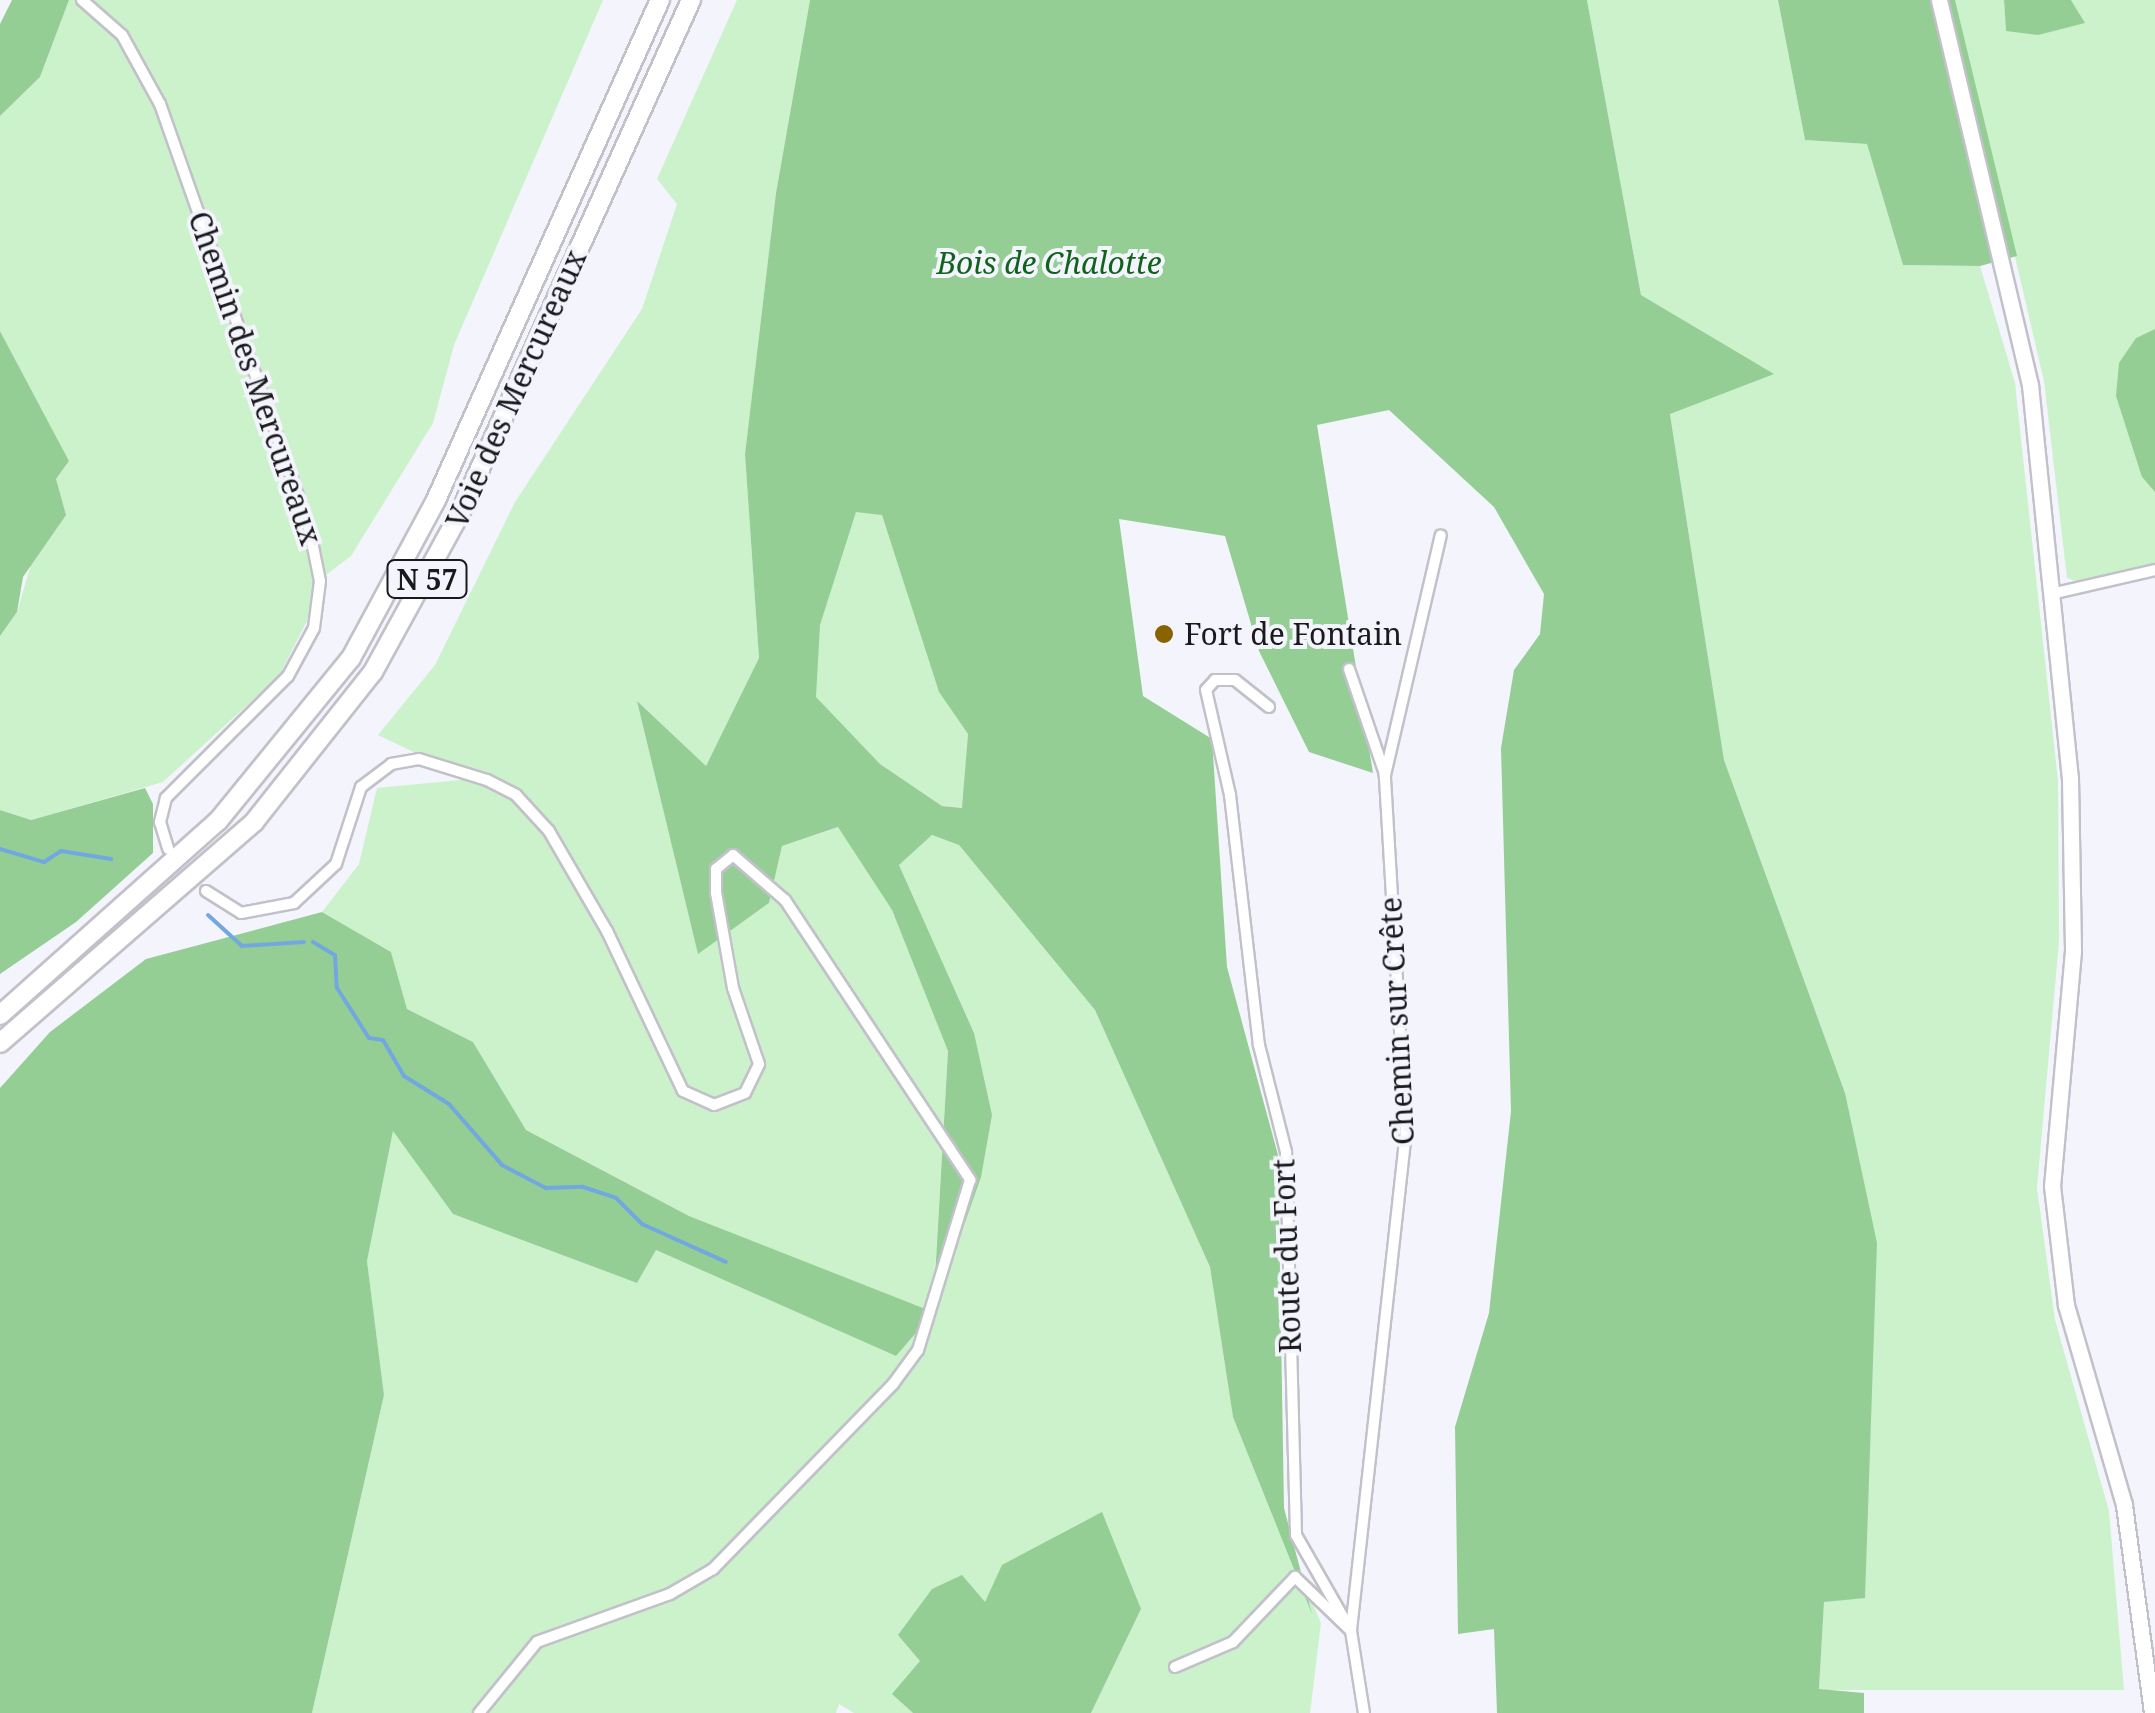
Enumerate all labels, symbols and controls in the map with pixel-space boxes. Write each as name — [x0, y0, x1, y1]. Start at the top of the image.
street label: Chemin des Mercureaux — [181, 207, 329, 549]
street label: Voie des Mercureaux — [438, 244, 594, 534]
park label: Bois de Chalotte — [937, 245, 1161, 281]
road number: N 57 — [384, 556, 470, 602]
place label: Fort de Fontain — [1184, 616, 1402, 652]
marker: Fort de Fontain — [1153, 623, 1175, 645]
street label: Chemin sur Crête — [1373, 896, 1421, 1146]
street label: Route du Fort — [1266, 1158, 1308, 1354]

